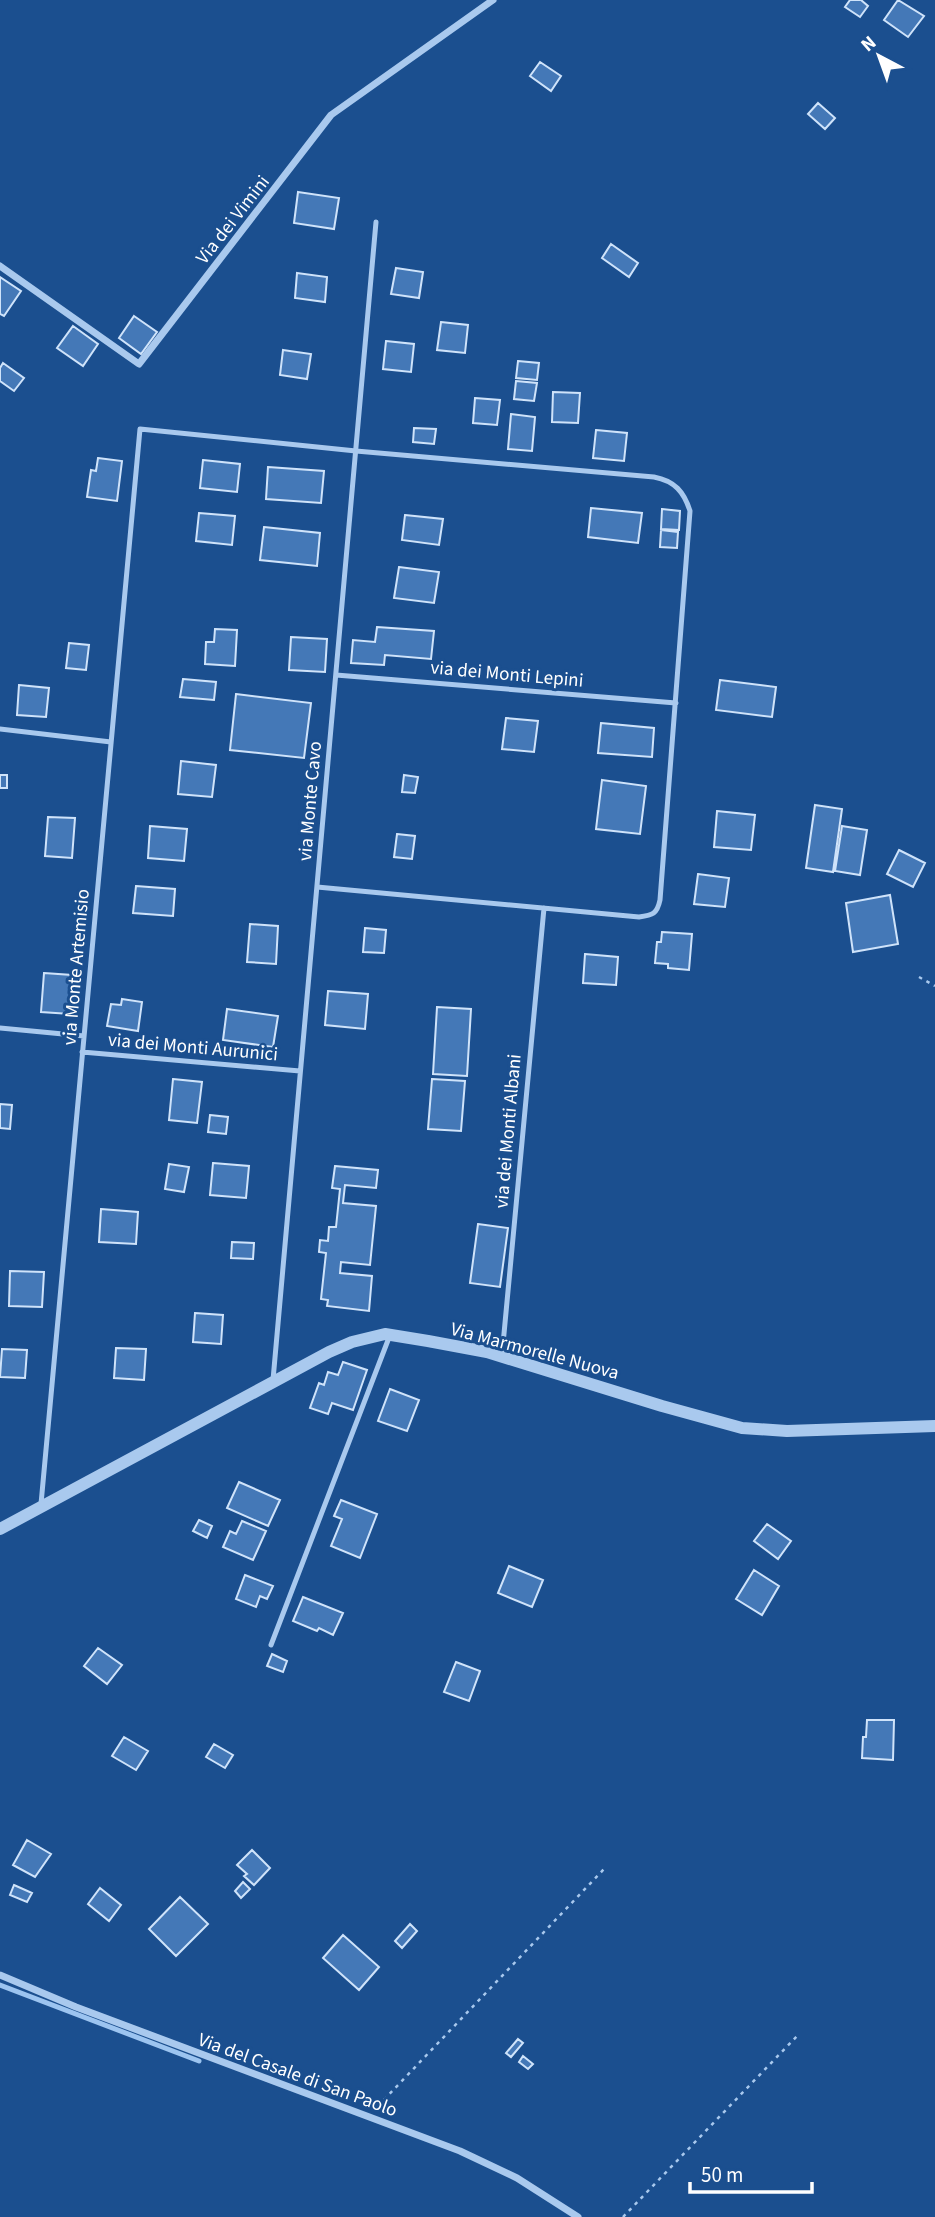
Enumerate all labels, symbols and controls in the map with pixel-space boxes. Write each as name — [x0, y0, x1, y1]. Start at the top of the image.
north arrow — [844, 21, 914, 91]
text: N — [855, 30, 882, 59]
street label: Via dei Vimini — [190, 170, 277, 270]
street label: via dei Monti Lepini — [429, 654, 585, 695]
street label: via Monte Cavo — [292, 740, 329, 862]
street label: via Monte Artemisio — [56, 888, 97, 1046]
street label: via dei Monti Aurunici — [107, 1027, 279, 1068]
street label: via dei Monti Albani — [488, 1053, 529, 1209]
street label: Via Marmorelle Nuova — [447, 1316, 622, 1387]
street label: Via del Casale di San Paolo — [194, 2027, 401, 2124]
scale bar — [690, 2150, 813, 2194]
text: 50 m — [701, 2160, 743, 2190]

